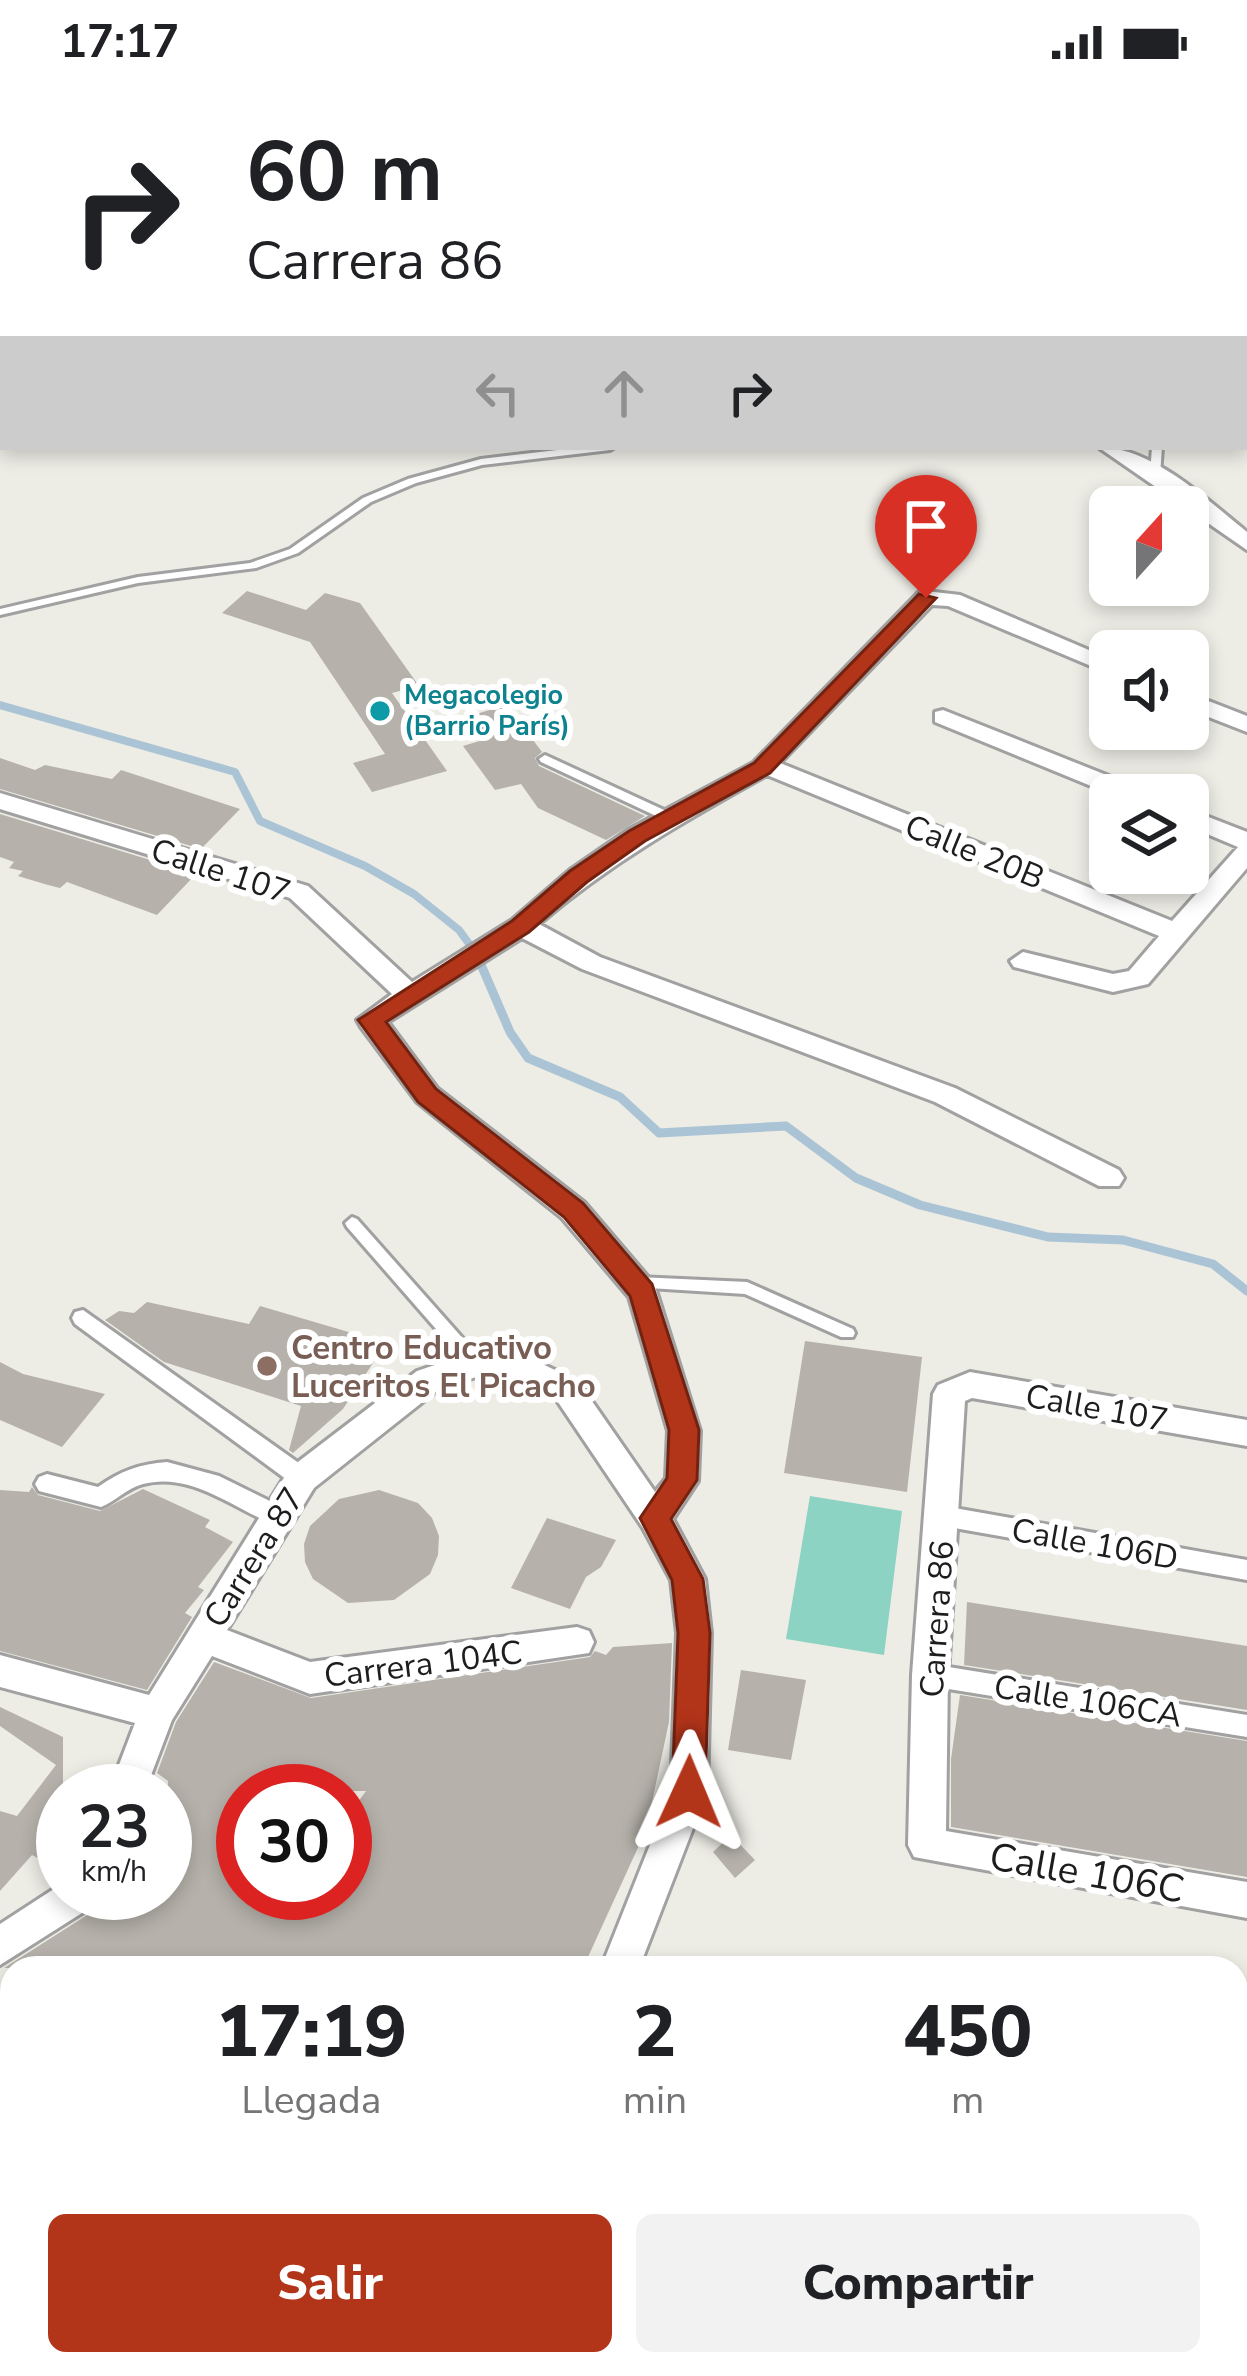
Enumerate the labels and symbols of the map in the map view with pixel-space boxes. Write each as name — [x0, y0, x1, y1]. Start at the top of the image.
pin — [875, 475, 977, 598]
north arrow — [1089, 486, 1209, 606]
place label: Megacolegio (Barrio París) — [404, 677, 570, 745]
marker: Megacolegio (Barrio París) — [367, 698, 393, 724]
street label: Calle 20B — [898, 804, 1051, 901]
street label: Calle 107 — [145, 828, 296, 915]
place label: Centro Educativo Luceritos El Picacho — [291, 1326, 596, 1409]
marker: Centro Educativo Luceritos El Picacho — [254, 1353, 280, 1379]
street label: Calle 107 — [1022, 1374, 1172, 1443]
street label: Carrera 87 — [193, 1479, 315, 1636]
street label: Calle 106D — [1008, 1508, 1182, 1581]
street label: Carrera 86 — [910, 1539, 965, 1699]
street label: Carrera 104C — [322, 1630, 525, 1699]
street label: Calle 106CA — [991, 1664, 1185, 1739]
position arrow — [626, 1729, 752, 1855]
speed limit sign: 30 — [216, 1764, 372, 1920]
street label: Calle 106C — [985, 1830, 1188, 1917]

